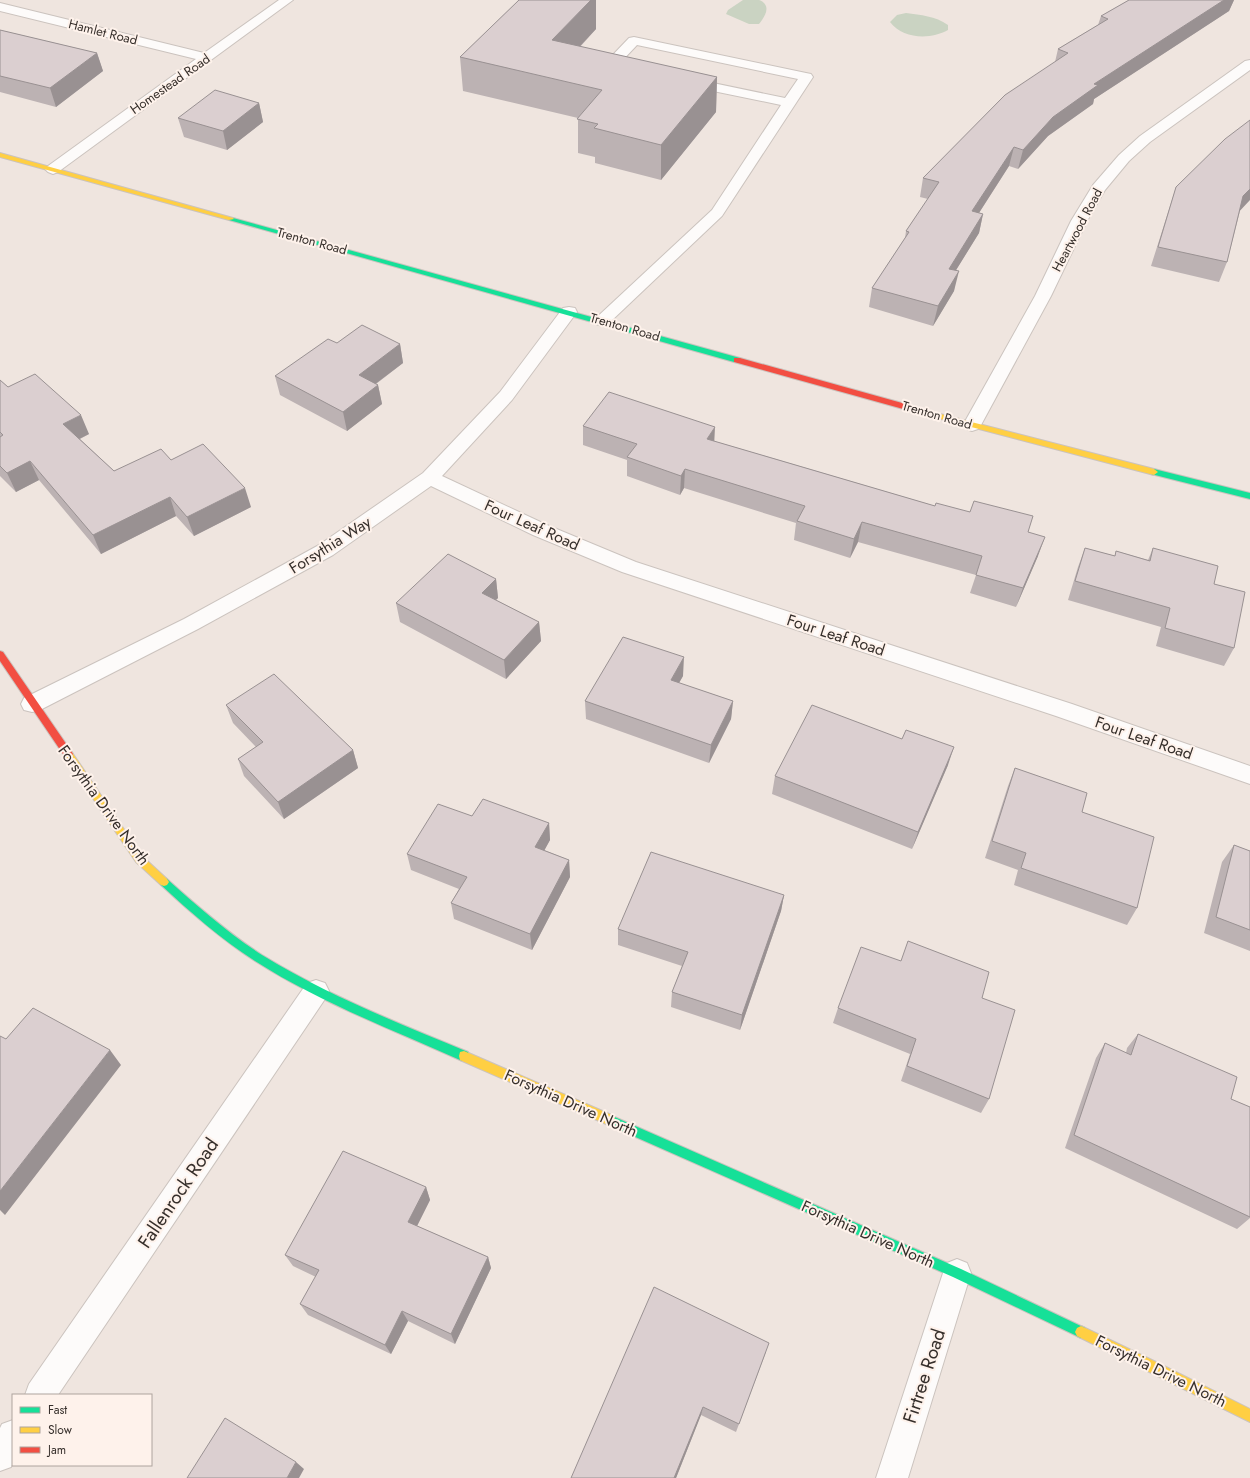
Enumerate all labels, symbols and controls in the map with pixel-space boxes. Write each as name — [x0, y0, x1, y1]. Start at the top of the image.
street label: Hamlet Road — [67, 14, 139, 50]
street label: Homestead Road — [126, 49, 214, 119]
street label: Heartwood Road — [1047, 185, 1107, 275]
street label: Trenton Road — [275, 223, 349, 259]
street label: Trenton Road — [588, 308, 662, 346]
street label: Trenton Road — [900, 396, 974, 434]
street label: Four Leaf Road — [481, 494, 583, 556]
street label: Forsythia Way — [284, 510, 376, 579]
street label: Four Leaf Road — [784, 608, 888, 662]
street label: Four Leaf Road — [1092, 711, 1196, 765]
street label: Forsythia Drive North — [53, 740, 155, 870]
street label: Forsythia Drive North — [501, 1063, 641, 1143]
street label: Fallenrock Road — [131, 1133, 225, 1253]
street label: Forsythia Drive North — [798, 1194, 938, 1274]
street label: Firtree Road — [896, 1325, 952, 1427]
street label: Forsythia Drive North — [1092, 1329, 1230, 1413]
legend — [12, 1394, 152, 1466]
text: Fast — [48, 1401, 67, 1419]
text: Slow — [48, 1421, 73, 1439]
text: Jam — [46, 1441, 66, 1459]

